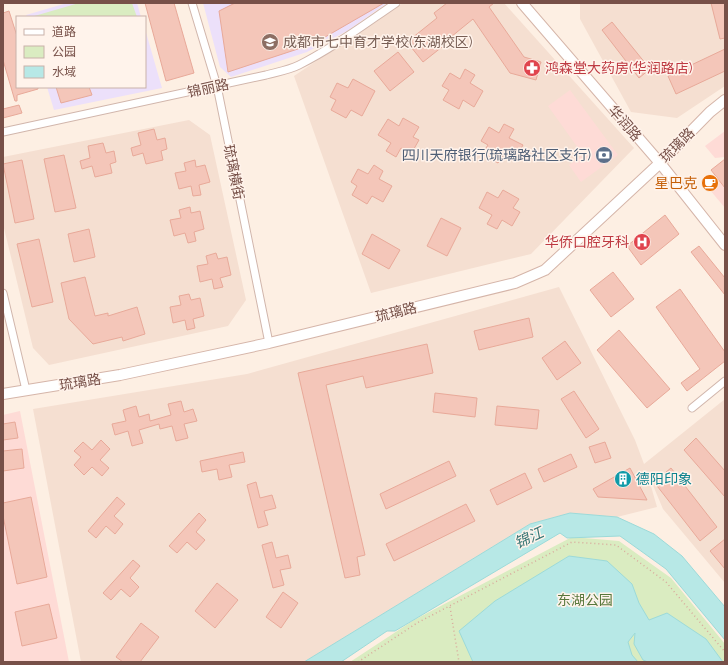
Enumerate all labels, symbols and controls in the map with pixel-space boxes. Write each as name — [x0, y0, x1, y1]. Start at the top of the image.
legend — [16, 16, 146, 88]
text: 道路 — [52, 25, 76, 39]
school or university icon: 成都市七中育才学校(东湖校区) — [260, 32, 280, 52]
place label: 成都市七中育才学校(东湖校区) — [283, 34, 473, 50]
text: 公园 — [52, 45, 76, 59]
pharmacy icon: 鸿森堂大药房(华润路店) — [522, 58, 542, 78]
place label: 鸿森堂大药房(华润路店) — [545, 60, 693, 76]
text: 水域 — [52, 65, 76, 79]
street label: 锦丽路 — [186, 76, 230, 100]
street label: 华润路 — [605, 102, 645, 144]
street label: 琉璃路 — [656, 124, 698, 166]
street label: 琉璃横街 — [221, 143, 247, 201]
bank icon: 四川天府银行(琉璃路社区支行) — [594, 145, 614, 165]
place label: 四川天府银行(琉璃路社区支行) — [401, 147, 591, 163]
cafe icon: 星巴克 — [700, 173, 720, 193]
place label: 星巴克 — [655, 175, 697, 191]
hospital icon: 华侨口腔牙科 — [632, 232, 652, 252]
place label: 华侨口腔牙科 — [545, 234, 629, 250]
street label: 琉璃路 — [374, 299, 418, 325]
street label: 琉璃路 — [58, 371, 102, 393]
building icon: 德阳印象 — [613, 469, 633, 489]
place label: 德阳印象 — [636, 471, 692, 487]
water label: 锦江 — [512, 523, 548, 552]
park label: 东湖公园 — [557, 592, 613, 608]

